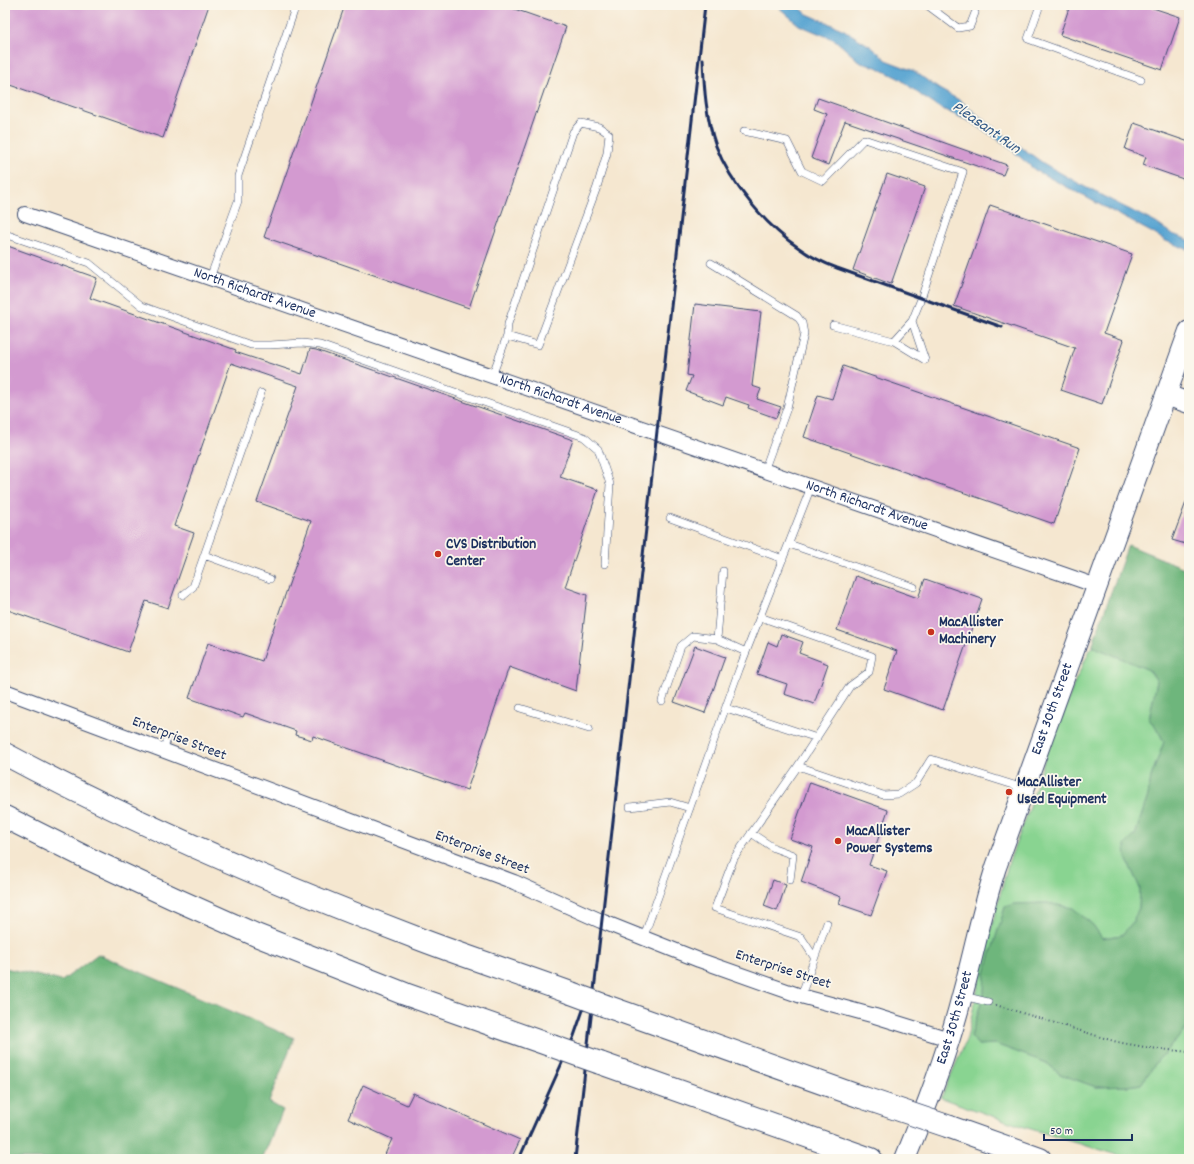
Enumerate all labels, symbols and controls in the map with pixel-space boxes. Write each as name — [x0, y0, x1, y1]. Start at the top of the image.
water label: Pleasant Run — [947, 96, 1025, 160]
street label: North Richardt Avenue — [190, 262, 319, 325]
street label: North Richardt Avenue — [496, 368, 625, 431]
street label: North Richardt Avenue — [803, 475, 931, 538]
place label: CVS Distribution Center — [446, 534, 536, 573]
marker: CVS Distribution Center — [433, 549, 443, 559]
place label: MacAllister Machinery — [939, 612, 1003, 651]
marker: MacAllister Machinery — [926, 627, 936, 637]
street label: East 30th Street — [1026, 660, 1080, 758]
street label: Enterprise Street — [129, 711, 230, 767]
place label: MacAllister Used Equipment — [1017, 772, 1107, 811]
marker: MacAllister Used Equipment — [1004, 787, 1014, 797]
place label: MacAllister Power Systems — [846, 821, 933, 860]
street label: Enterprise Street — [432, 825, 533, 881]
marker: MacAllister Power Systems — [833, 836, 843, 846]
street label: Enterprise Street — [732, 944, 834, 996]
street label: East 30th Street — [931, 968, 979, 1067]
scale bar — [1044, 1116, 1132, 1142]
text: 50 m — [1050, 1123, 1073, 1140]

